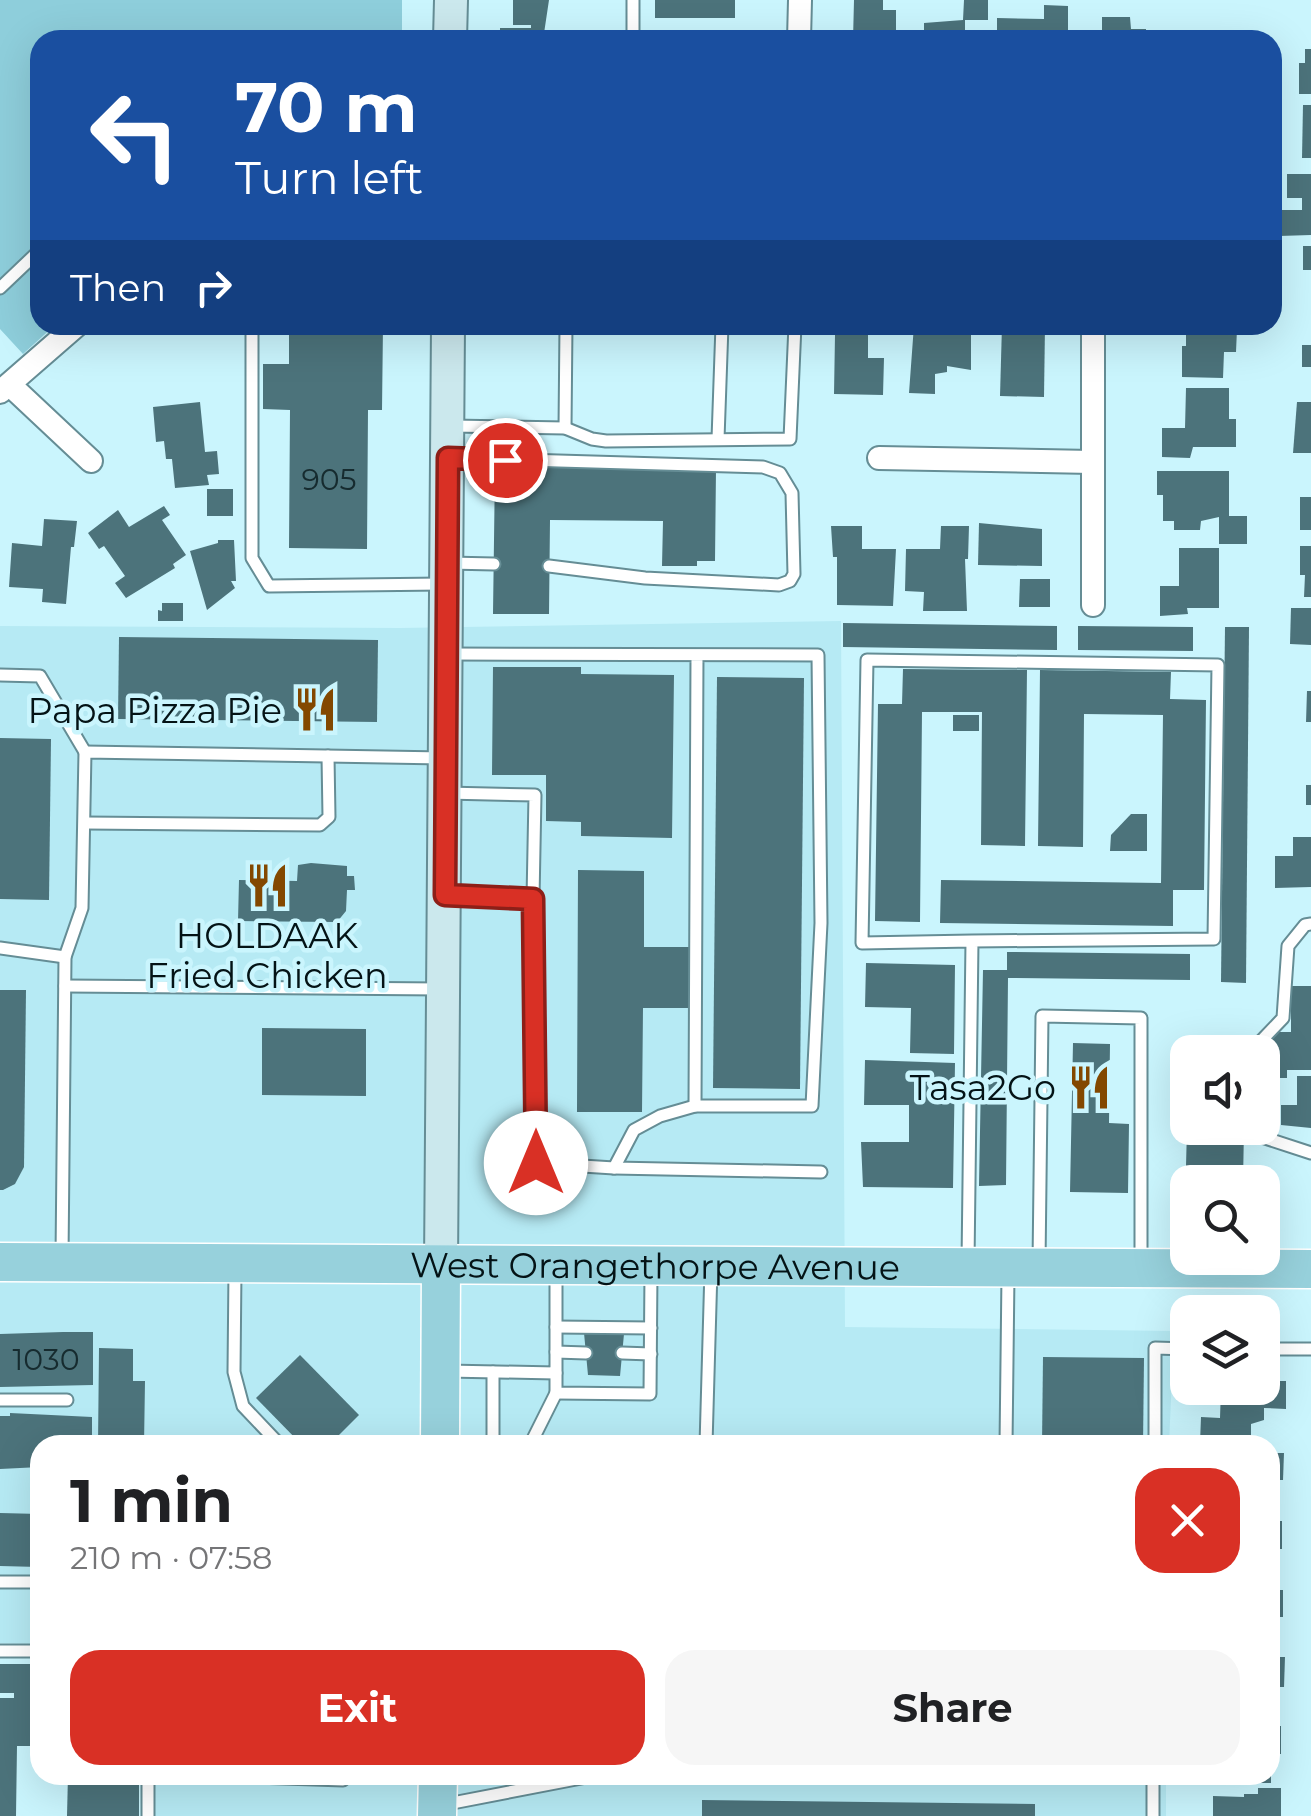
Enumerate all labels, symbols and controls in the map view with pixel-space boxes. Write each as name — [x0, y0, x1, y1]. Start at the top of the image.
text: 70 m — [235, 64, 418, 150]
icon: left — [70, 70, 200, 200]
text: Turn left — [235, 150, 423, 205]
icon: right — [186, 260, 241, 315]
text: Then — [70, 264, 166, 311]
pin — [463, 418, 548, 503]
icon: arrive — [478, 433, 533, 488]
house number: 905 — [301, 461, 357, 498]
restaurant icon: Papa Pizza Pie — [291, 686, 339, 734]
place label: Papa Pizza Pie — [27, 689, 282, 732]
restaurant icon: HOLDAAK Fried Chicken — [243, 861, 291, 909]
place label: HOLDAAK Fried Chicken — [146, 914, 388, 997]
map controls — [1170, 1035, 1280, 1405]
button: sound — [1170, 1035, 1280, 1145]
restaurant icon: Tasa2Go — [1065, 1063, 1113, 1111]
place label: Tasa2Go — [910, 1066, 1056, 1109]
position arrow — [484, 1111, 588, 1215]
button: search — [1170, 1165, 1280, 1275]
street label: West Orangethorpe Avenue — [410, 1243, 900, 1288]
button: layers — [1170, 1295, 1280, 1405]
house number: 1030 — [12, 1341, 80, 1378]
text: 1 min — [70, 1464, 233, 1537]
button: close — [1135, 1468, 1240, 1573]
text: 210 m · 07:58 — [70, 1538, 273, 1577]
button: Exit — [70, 1650, 645, 1765]
button: Share — [665, 1650, 1240, 1765]

